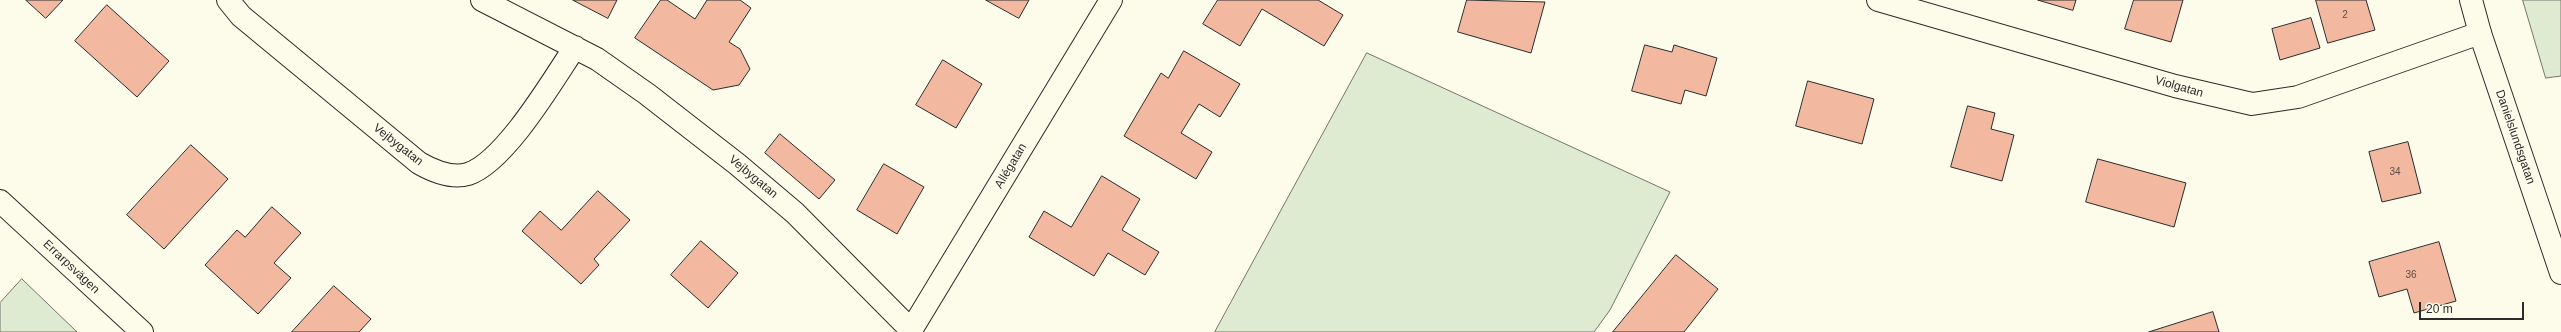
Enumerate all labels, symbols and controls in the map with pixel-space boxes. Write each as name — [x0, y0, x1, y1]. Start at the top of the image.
house number: 2 — [2342, 9, 2348, 21]
street label: Violgatan — [2153, 73, 2205, 101]
street label: Danielslundsgatan — [2492, 88, 2538, 186]
street label: Vejbygatan — [370, 121, 426, 169]
street label: Allégatan — [992, 141, 1030, 191]
street label: Vejbygatan — [726, 152, 780, 202]
house number: 34 — [2389, 166, 2401, 178]
street label: Errarpsvägen — [40, 237, 102, 297]
house number: 36 — [2405, 269, 2417, 281]
scale bar — [2421, 294, 2526, 320]
text: 20 m — [2426, 302, 2453, 316]

